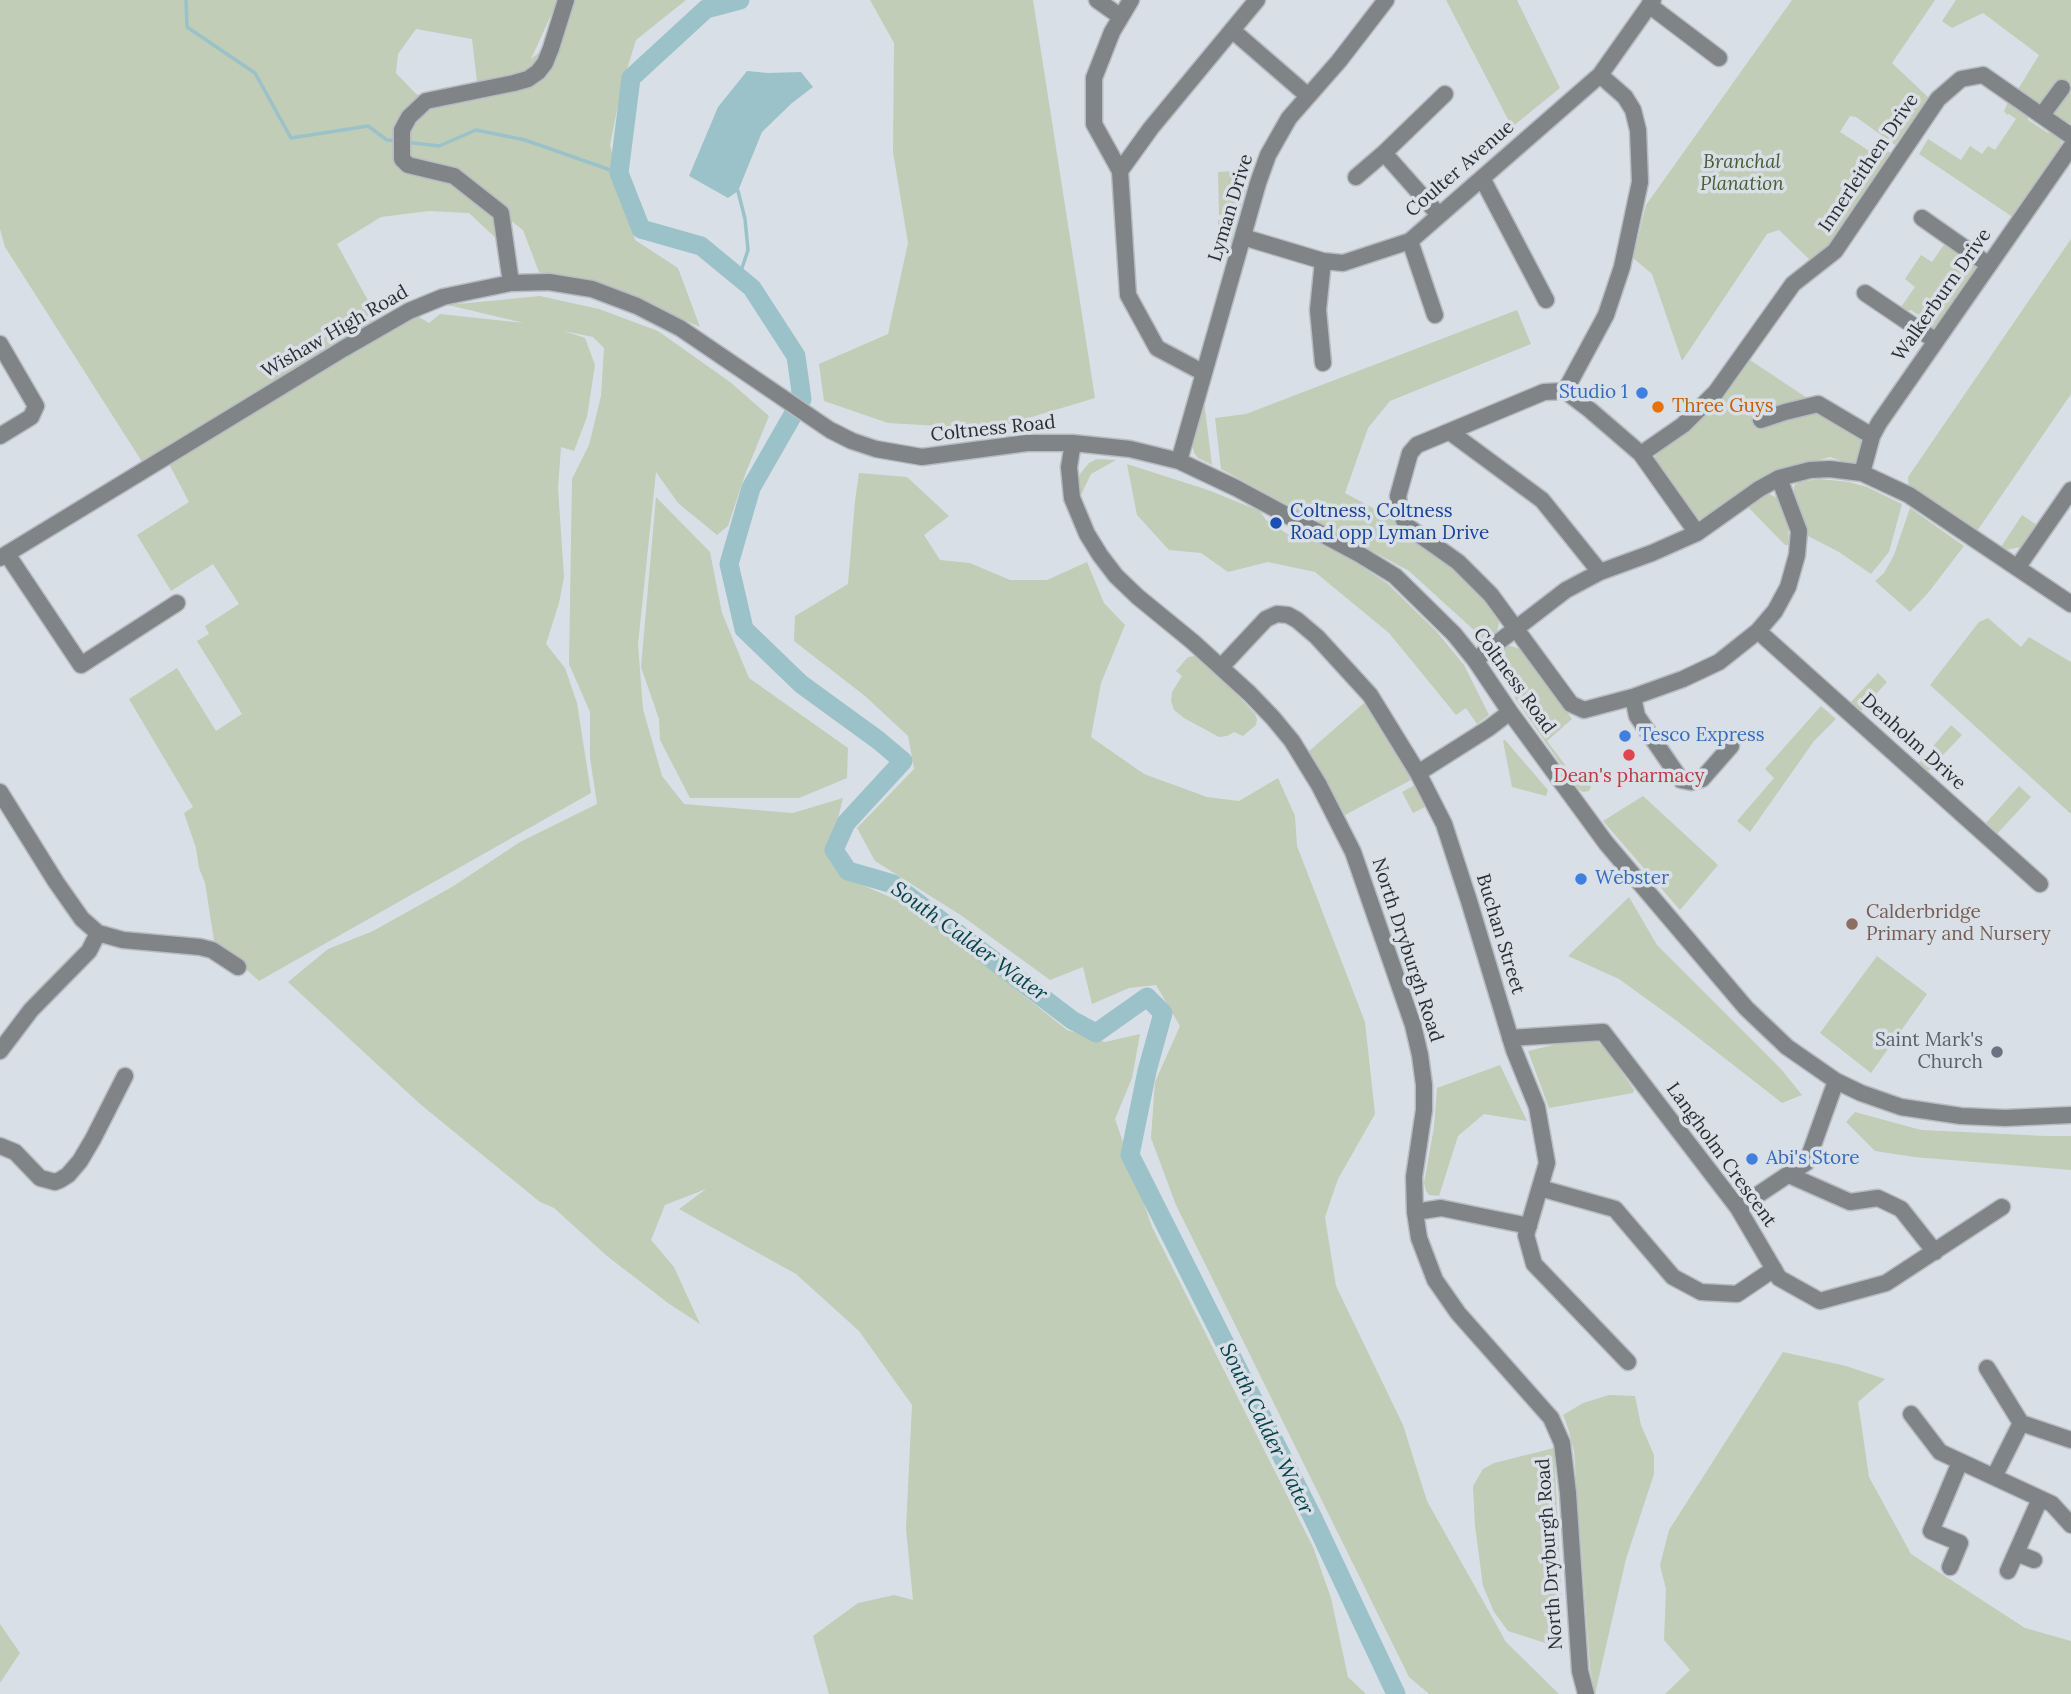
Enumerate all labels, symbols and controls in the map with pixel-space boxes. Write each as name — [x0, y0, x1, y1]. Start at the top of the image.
street label: Innerleithen Drive — [1814, 90, 1924, 236]
street label: Coulter Avenue — [1401, 116, 1519, 222]
street label: Lyman Drive — [1204, 151, 1258, 265]
park label: Branchal Planation — [1700, 152, 1784, 196]
street label: Walkerburn Drive — [1888, 224, 1996, 366]
street label: Wishaw High Road — [258, 281, 412, 383]
place label: Studio 1 — [1559, 382, 1628, 404]
marker: Studio 1 — [1634, 385, 1650, 401]
place label: Three Guys — [1672, 396, 1774, 418]
marker: Three Guys — [1650, 399, 1666, 415]
street label: Coltness Road — [929, 411, 1057, 447]
place label: Coltness, Coltness Road opp Lyman Drive — [1290, 501, 1489, 545]
marker: Coltness, Coltness Road opp Lyman Drive — [1268, 515, 1284, 531]
street label: Coltness Road — [1468, 624, 1560, 738]
street label: Denholm Drive — [1856, 689, 1970, 795]
place label: Tesco Express — [1639, 725, 1765, 747]
marker: Tesco Express — [1617, 728, 1633, 744]
marker: Dean's pharmacy — [1621, 747, 1637, 763]
place label: Dean's pharmacy — [1554, 766, 1704, 788]
street label: North Dryburgh Road — [1366, 855, 1448, 1045]
place label: Webster — [1595, 868, 1669, 890]
street label: Buchan Street — [1471, 871, 1529, 997]
marker: Webster — [1573, 871, 1589, 887]
water label: South Calder Water — [886, 877, 1052, 1007]
place label: Calderbridge Primary and Nursery — [1866, 902, 2051, 946]
marker: Calderbridge Primary and Nursery — [1844, 916, 1860, 932]
place label: Saint Mark's Church — [1875, 1030, 1983, 1074]
marker: Saint Mark's Church — [1989, 1044, 2005, 1060]
street label: Langholm Crescent — [1661, 1078, 1781, 1232]
place label: Abi's Store — [1766, 1148, 1860, 1170]
marker: Abi's Store — [1744, 1151, 1760, 1167]
water label: South Calder Water — [1214, 1339, 1318, 1519]
street label: North Dryburgh Road — [1532, 1457, 1568, 1651]

